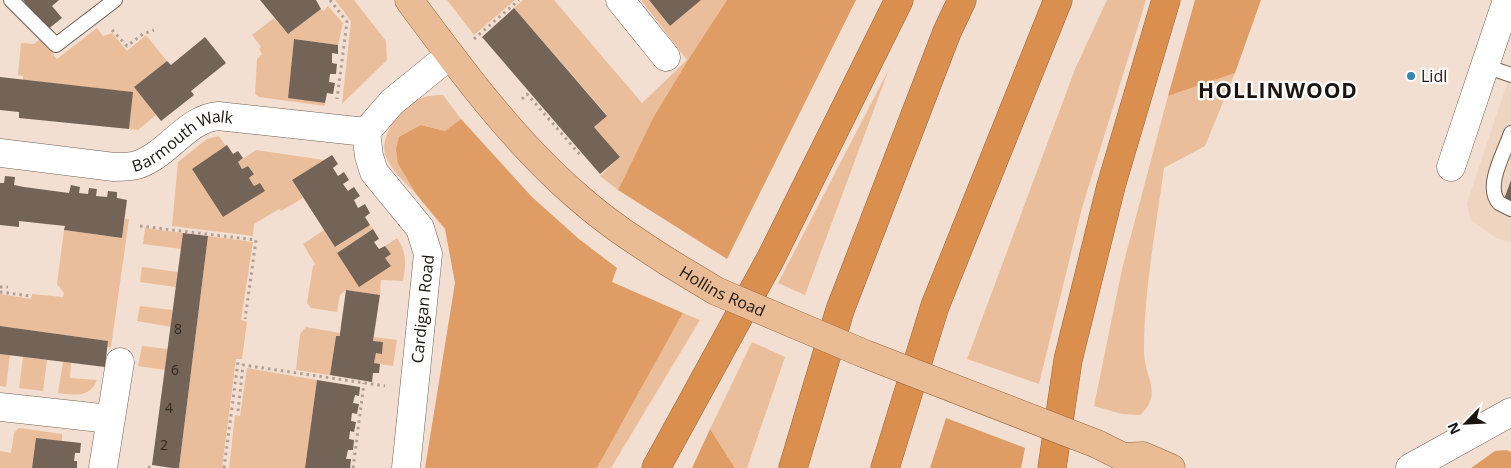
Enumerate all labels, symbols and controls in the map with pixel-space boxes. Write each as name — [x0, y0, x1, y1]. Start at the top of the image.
place label: Lidl — [1421, 65, 1447, 87]
marker: Lidl — [1405, 70, 1417, 82]
district label: HOLLINWOOD — [1198, 76, 1358, 104]
street label: Barmouth Walk — [129, 105, 235, 177]
street label: Cardigan Road — [406, 253, 439, 364]
street label: Hollins Road — [675, 261, 769, 322]
house number: 8 — [174, 319, 182, 338]
house number: 6 — [171, 360, 179, 379]
house number: 4 — [165, 398, 173, 417]
north arrow — [1441, 398, 1491, 448]
text: N — [1443, 419, 1465, 438]
house number: 2 — [160, 435, 168, 454]

